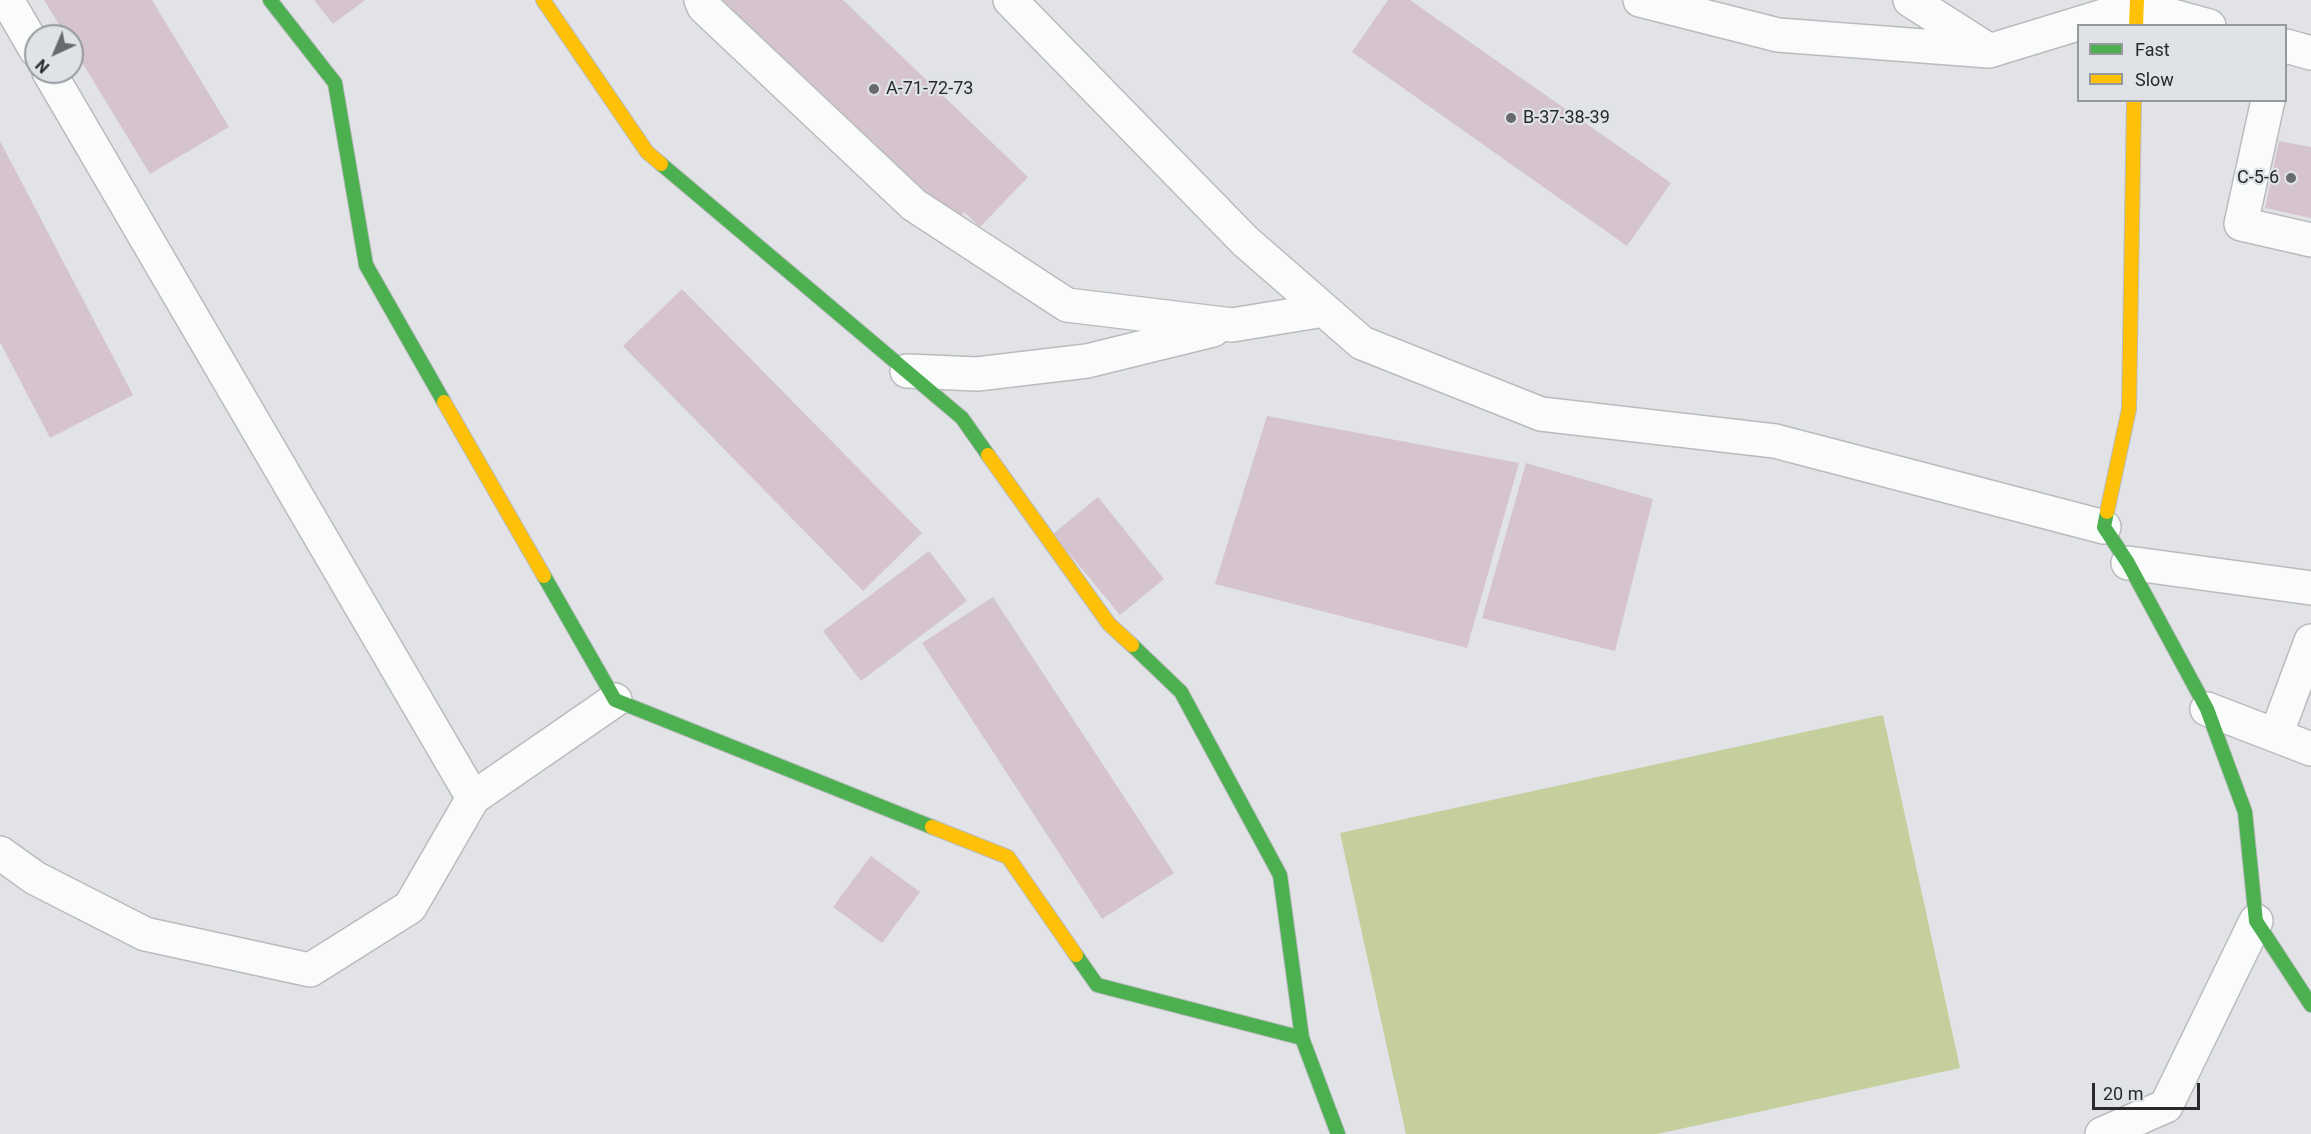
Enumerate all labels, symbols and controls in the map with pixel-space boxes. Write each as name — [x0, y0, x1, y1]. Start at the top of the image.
north arrow — [24, 24, 84, 84]
legend — [2077, 24, 2287, 102]
text: Fast — [2135, 39, 2170, 60]
text: N — [32, 55, 53, 77]
text: Slow — [2135, 69, 2174, 90]
place label: A-71-72-73 — [886, 78, 973, 100]
marker: A-71-72-73 — [867, 82, 881, 96]
place label: B-37-38-39 — [1523, 107, 1610, 129]
marker: B-37-38-39 — [1504, 111, 1518, 125]
place label: C-5-6 — [2237, 167, 2279, 189]
marker: C-5-6 — [2284, 171, 2298, 185]
scale bar — [2095, 1071, 2203, 1109]
text: 20 m — [2103, 1083, 2143, 1104]

